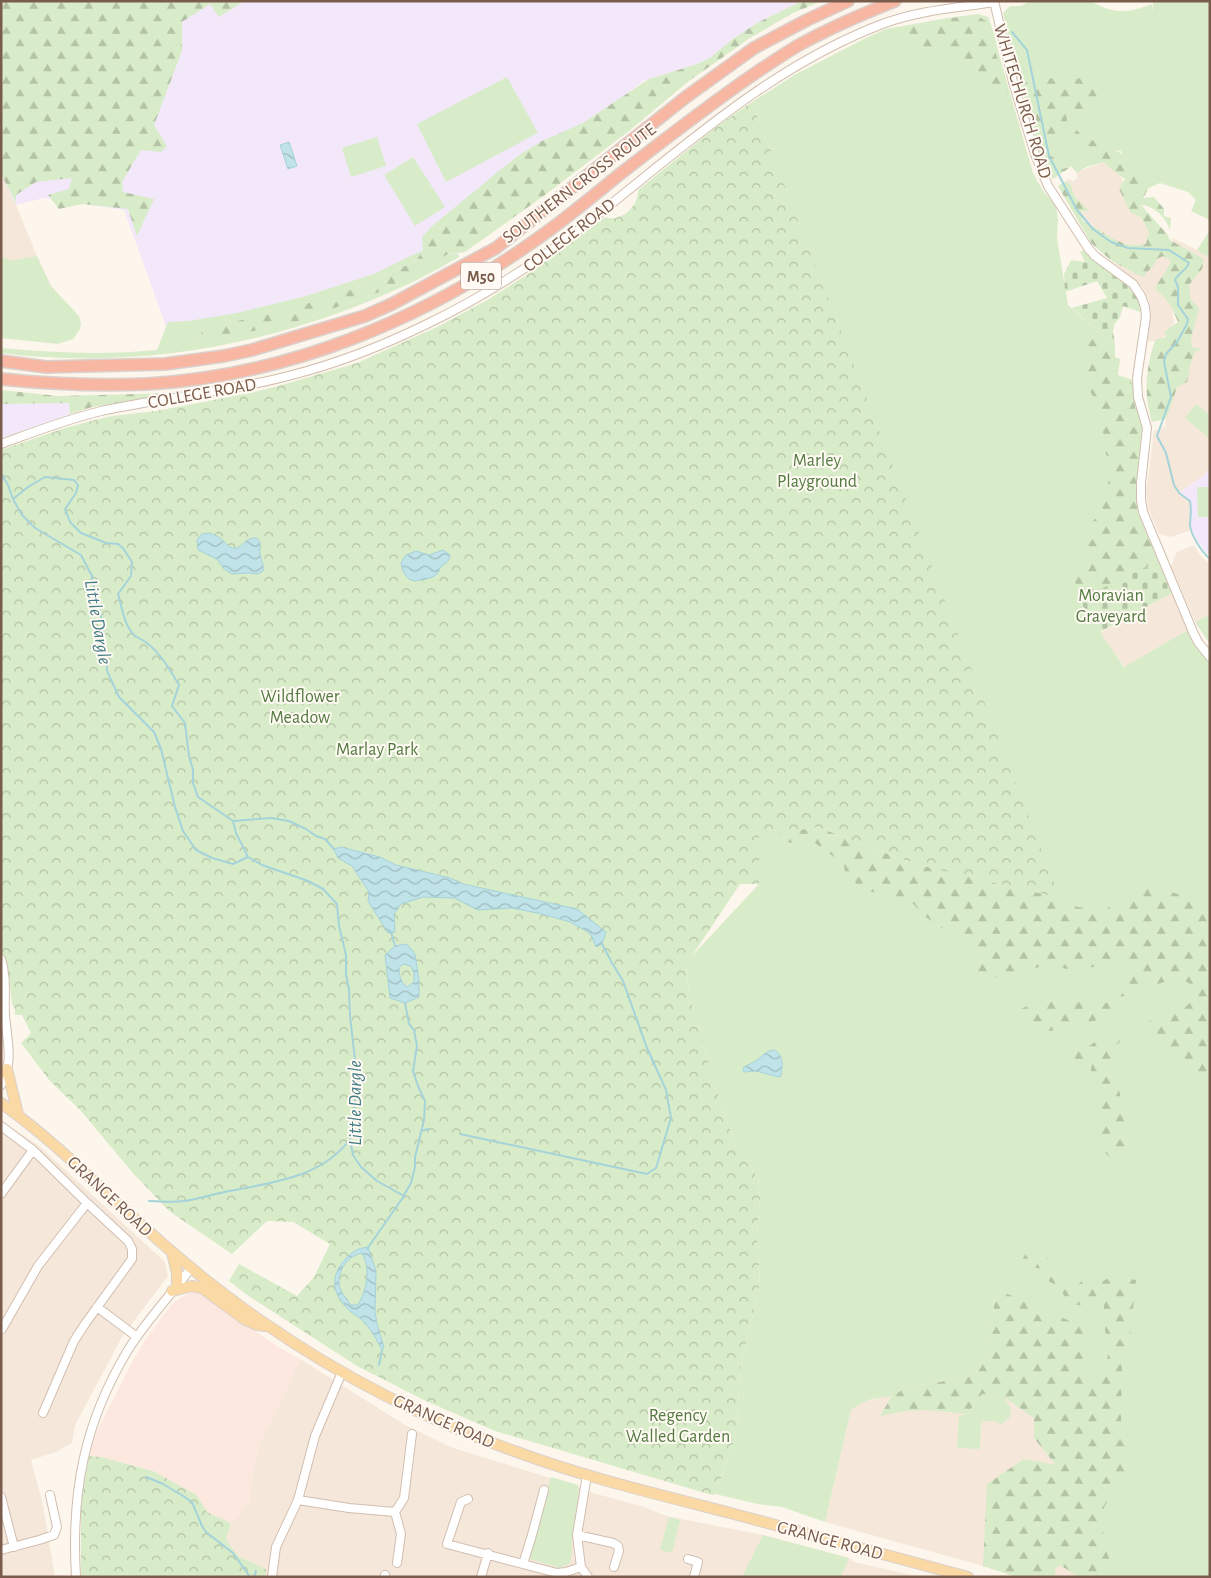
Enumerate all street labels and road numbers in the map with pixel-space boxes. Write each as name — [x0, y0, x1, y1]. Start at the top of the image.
street label: WHITECHURCH ROAD — [990, 22, 1054, 181]
street label: SOUTHERN CROSS ROUTE — [500, 120, 660, 247]
street label: COLLEGE ROAD — [520, 196, 619, 276]
road number: M50 — [461, 262, 501, 290]
street label: COLLEGE ROAD — [147, 376, 258, 412]
street label: GRANGE ROAD — [63, 1153, 155, 1240]
street label: GRANGE ROAD — [390, 1392, 497, 1452]
street label: GRANGE ROAD — [775, 1518, 885, 1564]

